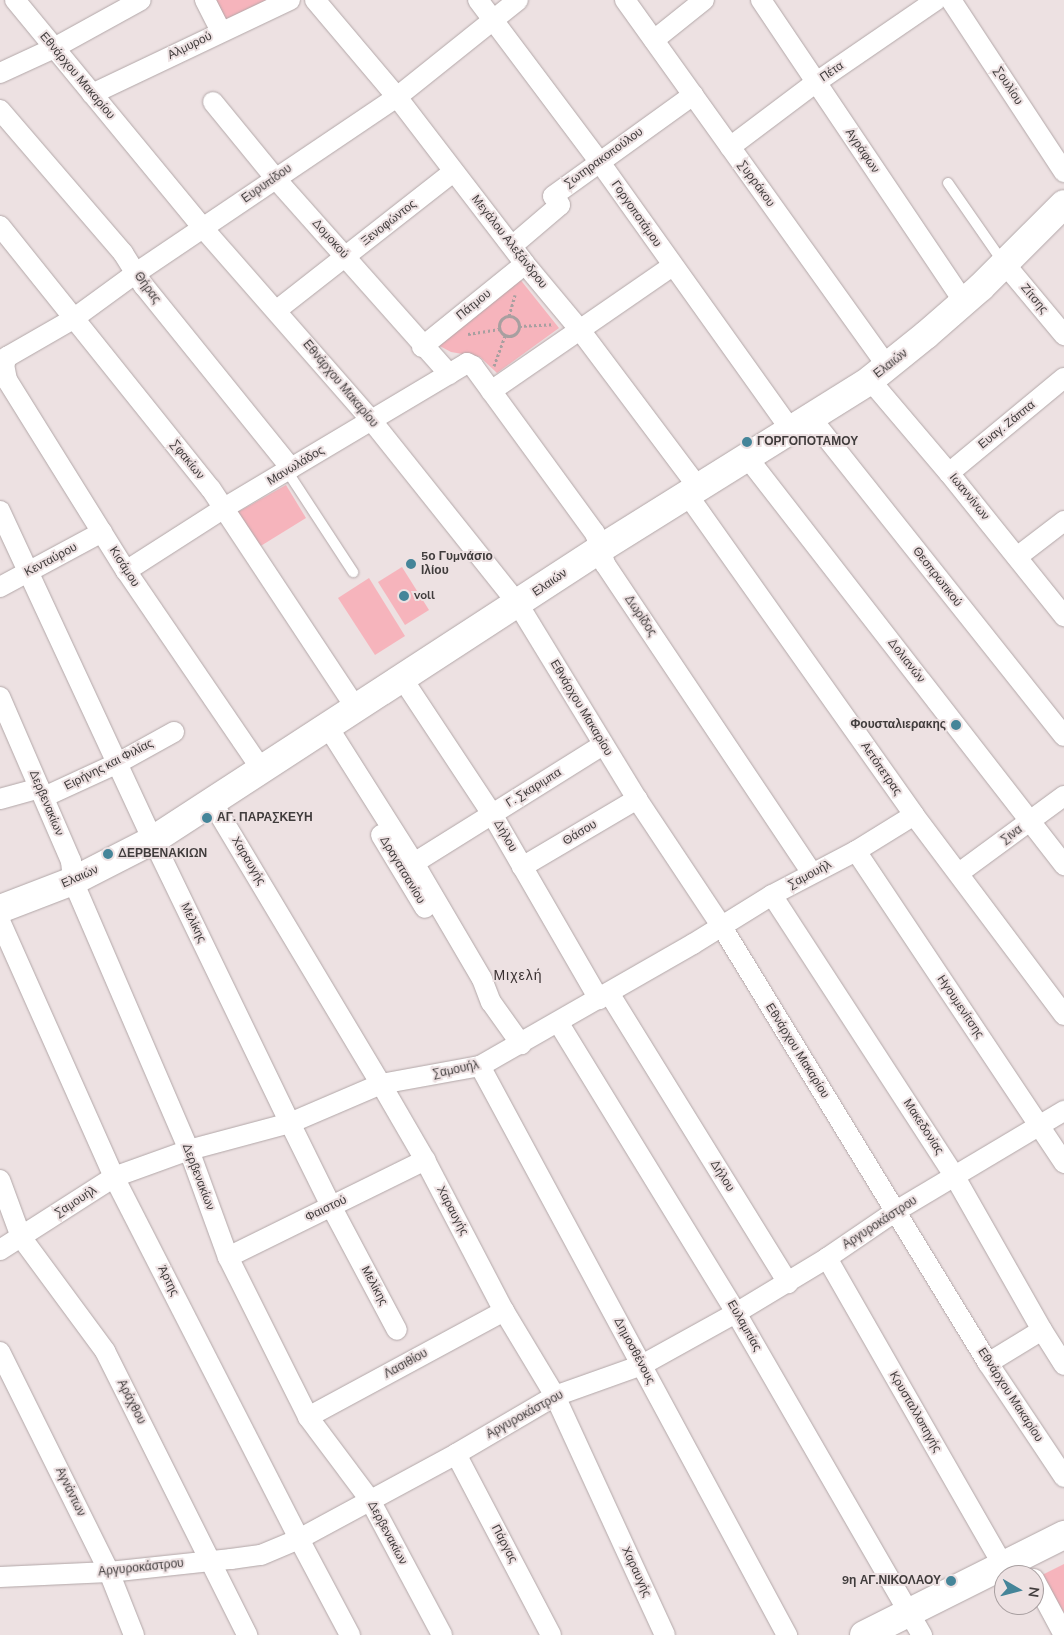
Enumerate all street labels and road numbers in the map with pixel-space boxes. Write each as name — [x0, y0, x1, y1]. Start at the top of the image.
street label: Αλμυρού — [166, 29, 214, 63]
street label: Εθνάρχου Μακαρίου — [36, 30, 118, 122]
street label: Πέτα — [817, 59, 847, 85]
street label: Σουλίου — [990, 64, 1026, 108]
street label: Σωτηρακοπούλου — [562, 125, 646, 191]
street label: Αγράφων — [842, 126, 882, 176]
street label: Συρράκου — [734, 158, 778, 210]
street label: Ευρυπίδου — [239, 162, 295, 206]
street label: Γοργοποτάμου — [608, 178, 664, 250]
street label: Μεγάλου Αλεξάνδρου — [468, 192, 550, 292]
street label: Ξενοφώντος — [359, 197, 419, 249]
street label: Δομοκού — [309, 216, 351, 262]
street label: Θήρας — [131, 269, 163, 307]
street label: Ζίτσης — [1017, 281, 1051, 317]
street label: Πάτμου — [454, 287, 494, 323]
street label: Εθνάρχου Μακαρίου — [299, 338, 381, 430]
street label: Ελαιών — [871, 346, 911, 382]
street label: Ευαγ. Ζάππα — [976, 398, 1038, 452]
street label: Σφακίων — [167, 438, 207, 482]
street label: Μανωλάδος — [265, 443, 327, 489]
street label: Ιωαννίνων — [946, 471, 992, 523]
street label: Κενταύρου — [22, 540, 80, 580]
street label: Κισάμου — [106, 544, 142, 590]
street label: Θεσπρωτικού — [909, 544, 965, 610]
street label: Ελαιών — [530, 566, 570, 600]
street label: Δωρίδος — [621, 593, 659, 639]
street label: Δολιανών — [884, 636, 928, 686]
street label: Εθνάρχου Μακαρίου — [547, 657, 615, 759]
street label: Ειρήνης και Φιλίας — [62, 736, 156, 794]
street label: Αετόπετρας — [857, 740, 905, 798]
street label: Γ. Σκαριμπα — [504, 765, 564, 811]
street label: Δερβενακίων — [26, 768, 66, 838]
street label: Δήλου — [490, 817, 520, 855]
street label: Θάσου — [560, 817, 600, 849]
street label: Σινα — [999, 822, 1025, 848]
street label: Χαραυγής — [228, 834, 268, 888]
street label: Δραγατσανίου — [376, 834, 428, 906]
street label: Σαμουήλ — [786, 858, 834, 892]
street label: Ελαιών — [59, 863, 101, 891]
street label: Μελίκης — [177, 901, 209, 945]
street label: Ηγουμενίτσης — [934, 973, 986, 1041]
street label: Εθνάρχου Μακαρίου — [762, 1001, 832, 1101]
street label: Σαμουήλ — [432, 1058, 480, 1082]
street label: Μακεδονίας — [900, 1097, 946, 1157]
street label: Δερβενακίων — [179, 1142, 217, 1212]
street label: Δήλου — [707, 1158, 737, 1194]
street label: Σαμουήλ — [52, 1183, 100, 1221]
street label: Χαραυγής — [433, 1184, 471, 1238]
street label: Φαιστού — [303, 1193, 349, 1225]
street label: Αργυροκάστρου — [840, 1194, 920, 1252]
street label: Άρτης — [154, 1264, 182, 1298]
street label: Μελίκης — [358, 1264, 390, 1308]
street label: Ευλαμπίας — [724, 1298, 764, 1354]
street label: Δημοσθένους — [610, 1315, 658, 1387]
street label: Εθνάρχου Μακαρίου — [974, 1345, 1046, 1445]
street label: Λασιθίου — [382, 1346, 430, 1382]
street label: Κρυσταλλοπηγής — [886, 1369, 944, 1455]
street label: Αράχθου — [114, 1377, 148, 1427]
street label: Αργυροκάστρου — [484, 1388, 566, 1442]
street label: Αγνάντων — [52, 1465, 88, 1519]
street label: Δερβενακίων — [364, 1499, 410, 1567]
street label: Πάργας — [488, 1522, 520, 1566]
street label: Χαραυγής — [618, 1545, 654, 1599]
street label: Αργυροκάστρου — [98, 1556, 184, 1580]

